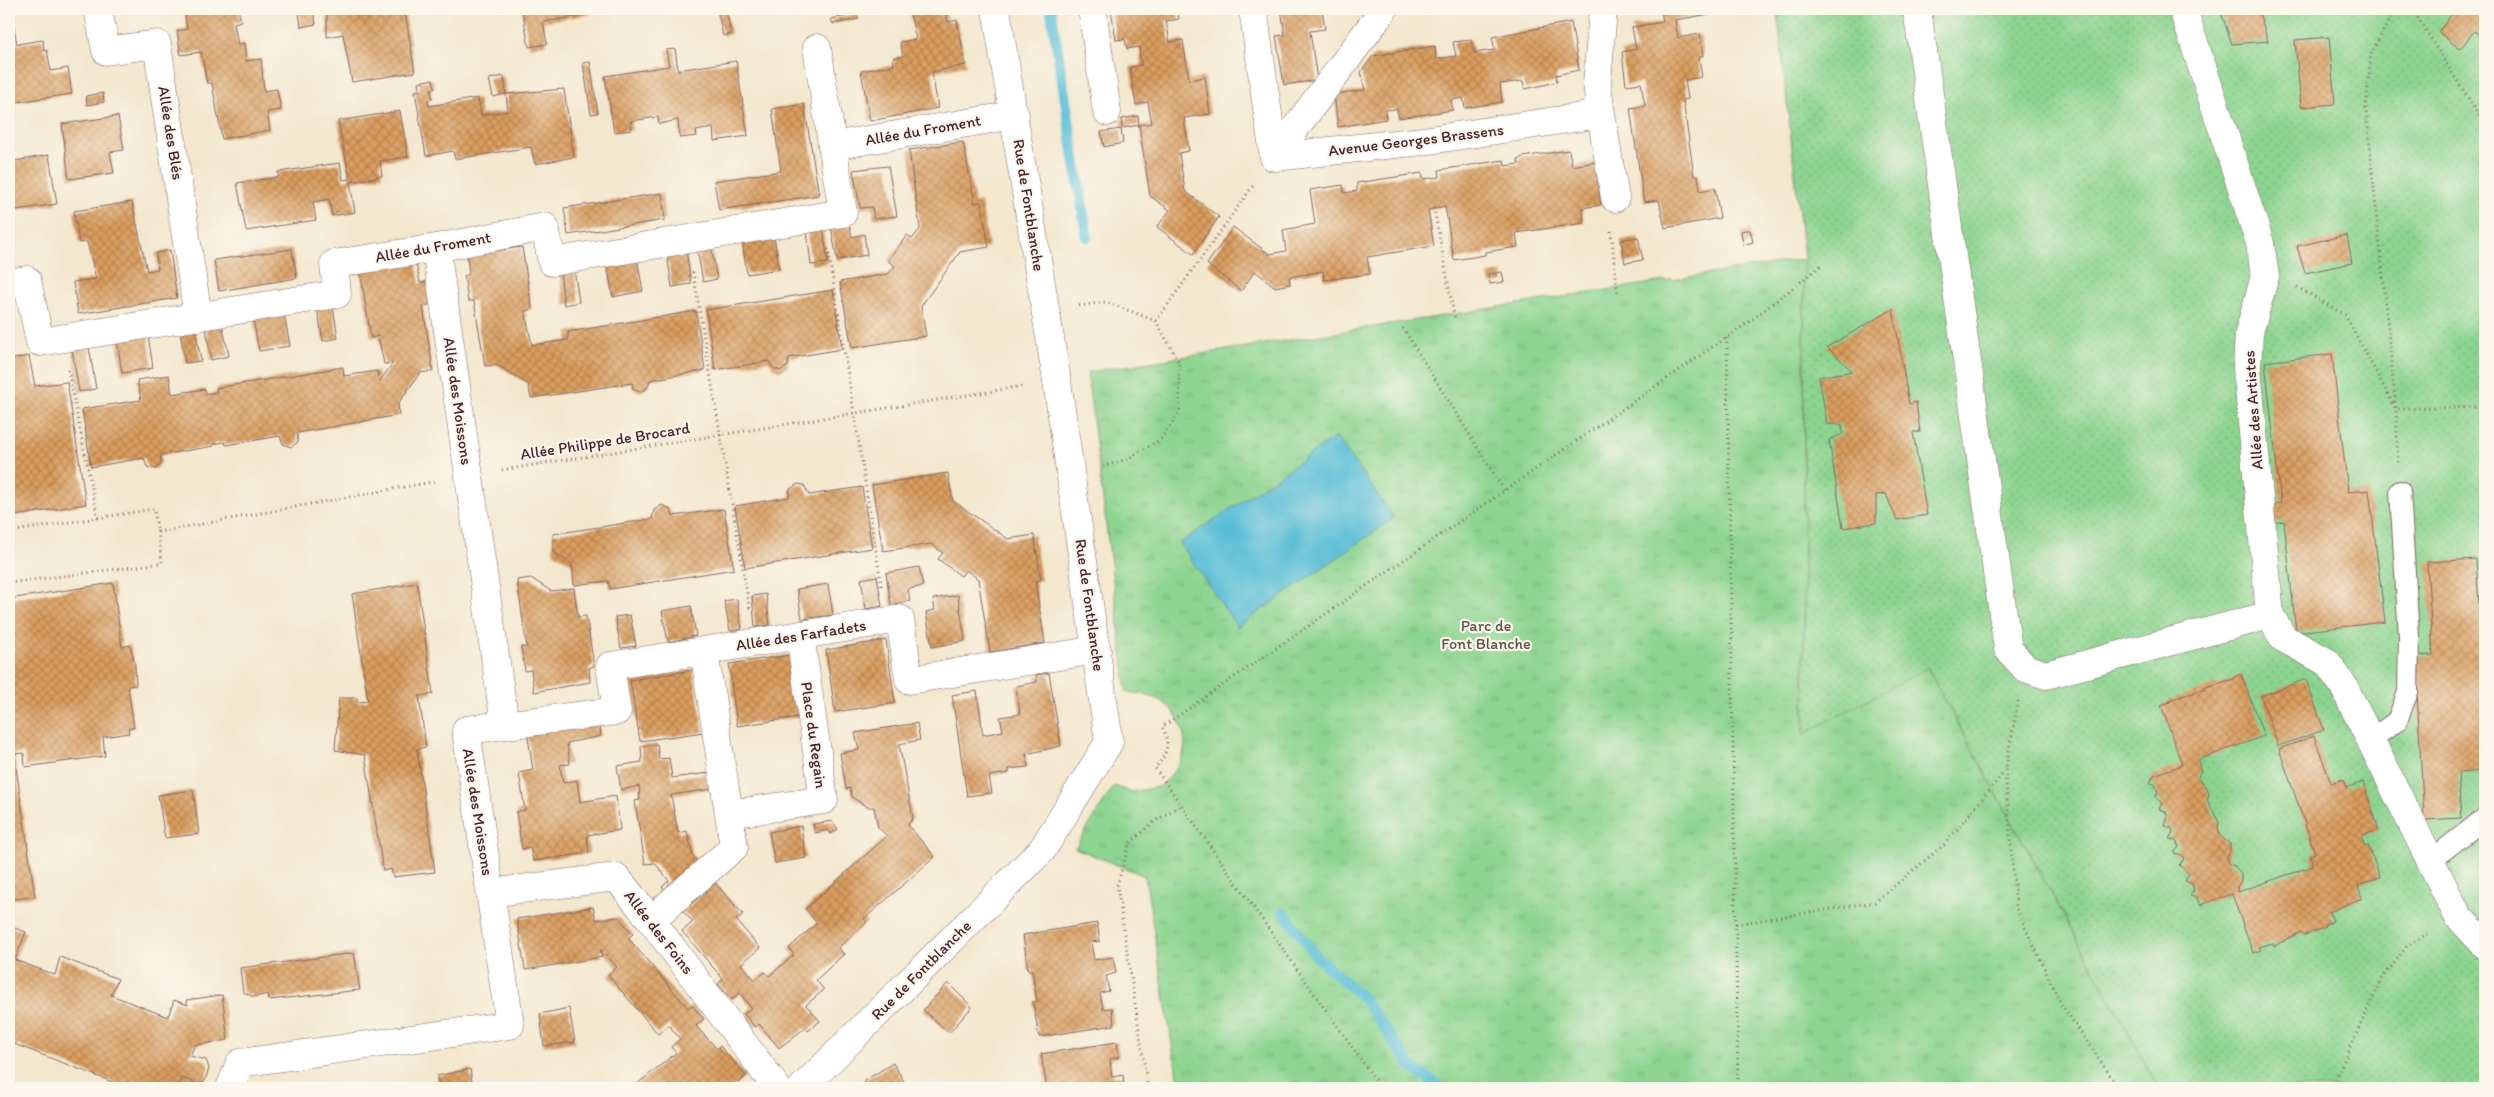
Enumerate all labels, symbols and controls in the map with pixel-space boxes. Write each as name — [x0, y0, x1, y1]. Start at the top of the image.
street label: Allée des Blés — [154, 85, 188, 181]
street label: Allée du Froment — [864, 110, 982, 150]
street label: Avenue Georges Brassens — [1327, 120, 1505, 160]
street label: Rue de Fontblanche — [1009, 138, 1049, 273]
street label: Allée du Froment — [374, 227, 492, 267]
street label: Allée des Moissons — [440, 336, 476, 466]
street label: Allée des Artistes — [2239, 350, 2267, 470]
street label: Allée Philippe de Brocard — [519, 418, 692, 464]
street label: Rue de Fontblanche — [1071, 538, 1109, 673]
street label: Allée des Farfadets — [734, 615, 868, 655]
park label: Parc de Font Blanche — [1441, 616, 1531, 653]
street label: Place du Regain — [797, 680, 831, 790]
street label: Allée des Moissons — [459, 747, 497, 877]
street label: Allée des Foins — [620, 886, 698, 978]
street label: Rue de Fontblanche — [867, 916, 975, 1024]

